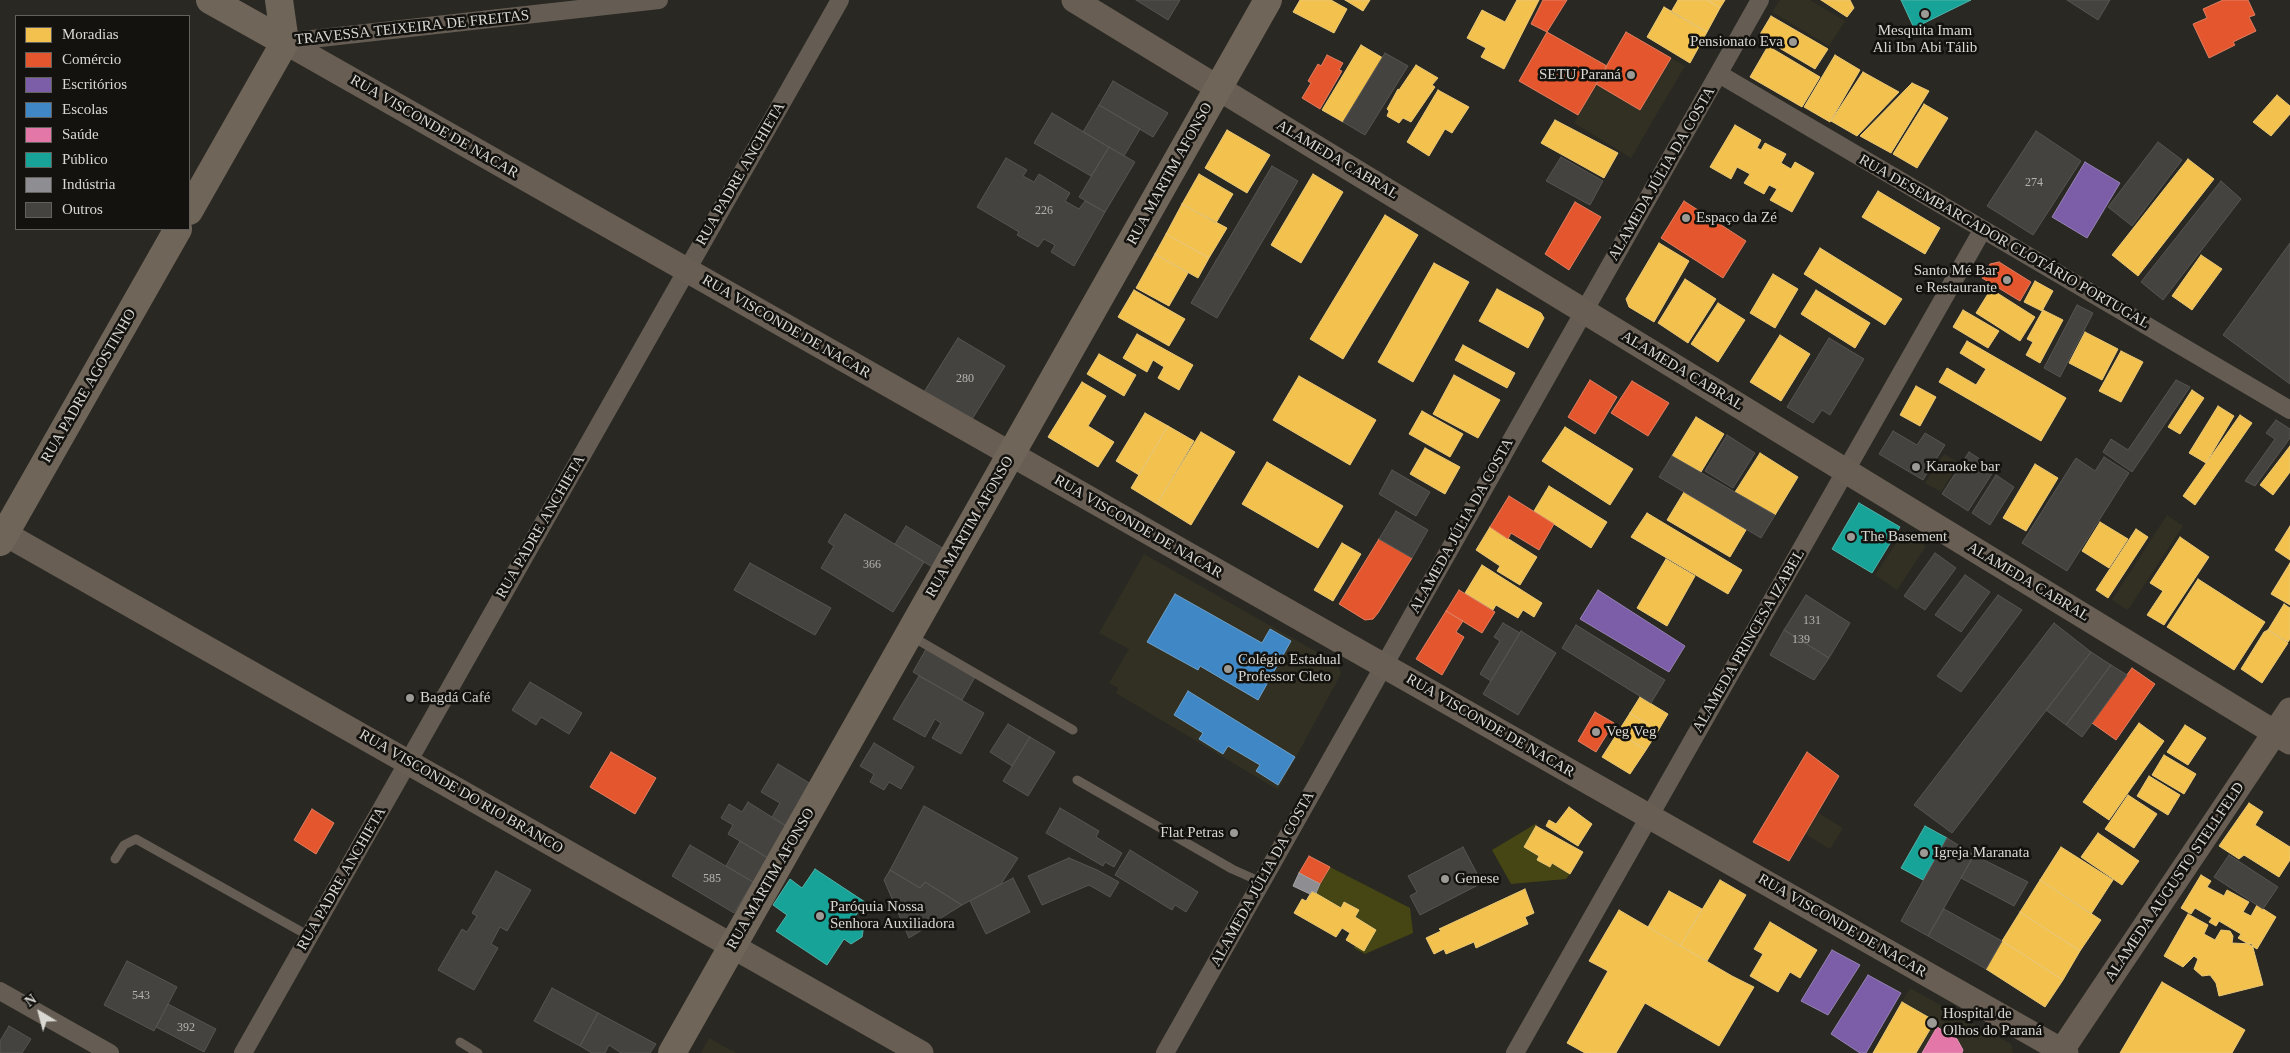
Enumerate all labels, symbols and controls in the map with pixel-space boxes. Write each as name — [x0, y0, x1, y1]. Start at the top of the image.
street label: TRAVESSA TEIXEIRA DE FREITAS — [294, 7, 530, 49]
marker: Mesquita Imam Ali Ibn Abi Tálib — [1919, 8, 1931, 20]
legend — [15, 15, 190, 230]
place label: Mesquita Imam Ali Ibn Abi Tálib — [1873, 22, 1977, 57]
text: Moradias — [62, 26, 119, 42]
place label: Pensionato Eva — [1690, 33, 1783, 51]
marker: Pensionato Eva — [1787, 36, 1799, 48]
text: Comércio — [62, 51, 121, 67]
place label: SETU Paraná — [1539, 66, 1621, 84]
marker: SETU Paraná — [1625, 69, 1637, 81]
street label: RUA VISCONDE DE NACAR — [347, 71, 521, 183]
text: Escritórios — [62, 76, 127, 92]
street label: ALAMEDA JÚLIA DA COSTA — [1605, 84, 1719, 264]
street label: RUA PADRE ANCHIETA — [693, 99, 789, 249]
street label: RUA MARTIM AFONSO — [1123, 100, 1217, 248]
text: Escolas — [62, 101, 108, 117]
street label: ALAMEDA CABRAL — [1273, 116, 1401, 204]
text: Saúde — [62, 126, 99, 142]
text: Público — [62, 151, 108, 167]
street label: RUA DESEMBARGADOR CLOTÁRIO PORTUGAL — [1855, 151, 2153, 333]
text: Indústria — [62, 176, 115, 192]
house number: 274 — [2025, 176, 2043, 190]
text: Outros — [62, 201, 103, 217]
house number: 226 — [1035, 204, 1053, 218]
place label: Espaço da Zé — [1696, 209, 1777, 227]
marker: Espaço da Zé — [1680, 212, 1692, 224]
place label: Santo Mé Bar e Restaurante — [1914, 262, 1997, 297]
street label: RUA VISCONDE DE NACAR — [699, 271, 873, 383]
marker: Santo Mé Bar e Restaurante — [2001, 274, 2013, 286]
street label: RUA PADRE AGOSTINHO — [38, 306, 140, 466]
street label: ALAMEDA CABRAL — [1618, 327, 1746, 415]
house number: 280 — [956, 372, 974, 386]
street label: ALAMEDA JÚLIA DA COSTA — [1406, 435, 1518, 617]
street label: RUA PADRE ANCHIETA — [493, 452, 589, 602]
street label: RUA MARTIM AFONSO — [922, 453, 1018, 601]
place label: Karaoke bar — [1926, 458, 2000, 476]
marker: Karaoke bar — [1910, 461, 1922, 473]
street label: RUA VISCONDE DE NACAR — [1051, 471, 1225, 583]
place label: The Basement — [1861, 528, 1947, 546]
marker: The Basement — [1845, 531, 1857, 543]
street label: ALAMEDA CABRAL — [1964, 538, 2092, 626]
street label: ALAMEDA PRINCESA IZABEL — [1689, 546, 1809, 736]
house number: 366 — [863, 558, 881, 572]
house number: 131 — [1803, 614, 1821, 628]
house number: 139 — [1792, 633, 1810, 647]
place label: Colégio Estadual Professor Cleto — [1238, 651, 1341, 686]
marker: Colégio Estadual Professor Cleto — [1222, 663, 1234, 675]
street label: RUA VISCONDE DE NACAR — [1403, 670, 1577, 782]
place label: Bagdá Café — [420, 689, 490, 707]
marker: Bagdá Café — [404, 692, 416, 704]
place label: Veg Veg — [1606, 723, 1656, 741]
street label: RUA VISCONDE DO RIO BRANCO — [356, 726, 566, 858]
marker: Veg Veg — [1590, 726, 1602, 738]
street label: ALAMEDA AUGUSTO STELLFELD — [2101, 779, 2249, 985]
street label: ALAMEDA JÚLIA DA COSTA — [1207, 788, 1319, 970]
street label: RUA PADRE ANCHIETA — [294, 804, 390, 954]
street label: RUA MARTIM AFONSO — [723, 805, 819, 953]
place label: Flat Petras — [1160, 824, 1224, 842]
marker: Flat Petras — [1228, 827, 1240, 839]
place label: Igreja Maranata — [1934, 844, 2029, 862]
marker: Igreja Maranata — [1918, 847, 1930, 859]
place label: Genese — [1455, 870, 1499, 888]
street label: RUA VISCONDE DE NACAR — [1755, 870, 1929, 982]
house number: 585 — [703, 872, 721, 886]
marker: Genese — [1439, 873, 1451, 885]
place label: Paróquia Nossa Senhora Auxiliadora — [830, 898, 955, 933]
marker: Paróquia Nossa Senhora Auxiliadora — [814, 910, 826, 922]
north arrow — [15, 988, 65, 1038]
house number: 543 — [132, 989, 150, 1003]
text: N — [22, 992, 39, 1010]
place label: Hospital de Olhos do Paraná — [1943, 1005, 2042, 1040]
marker: Hospital de Olhos do Paraná — [1925, 1016, 1939, 1030]
house number: 392 — [177, 1021, 195, 1035]

